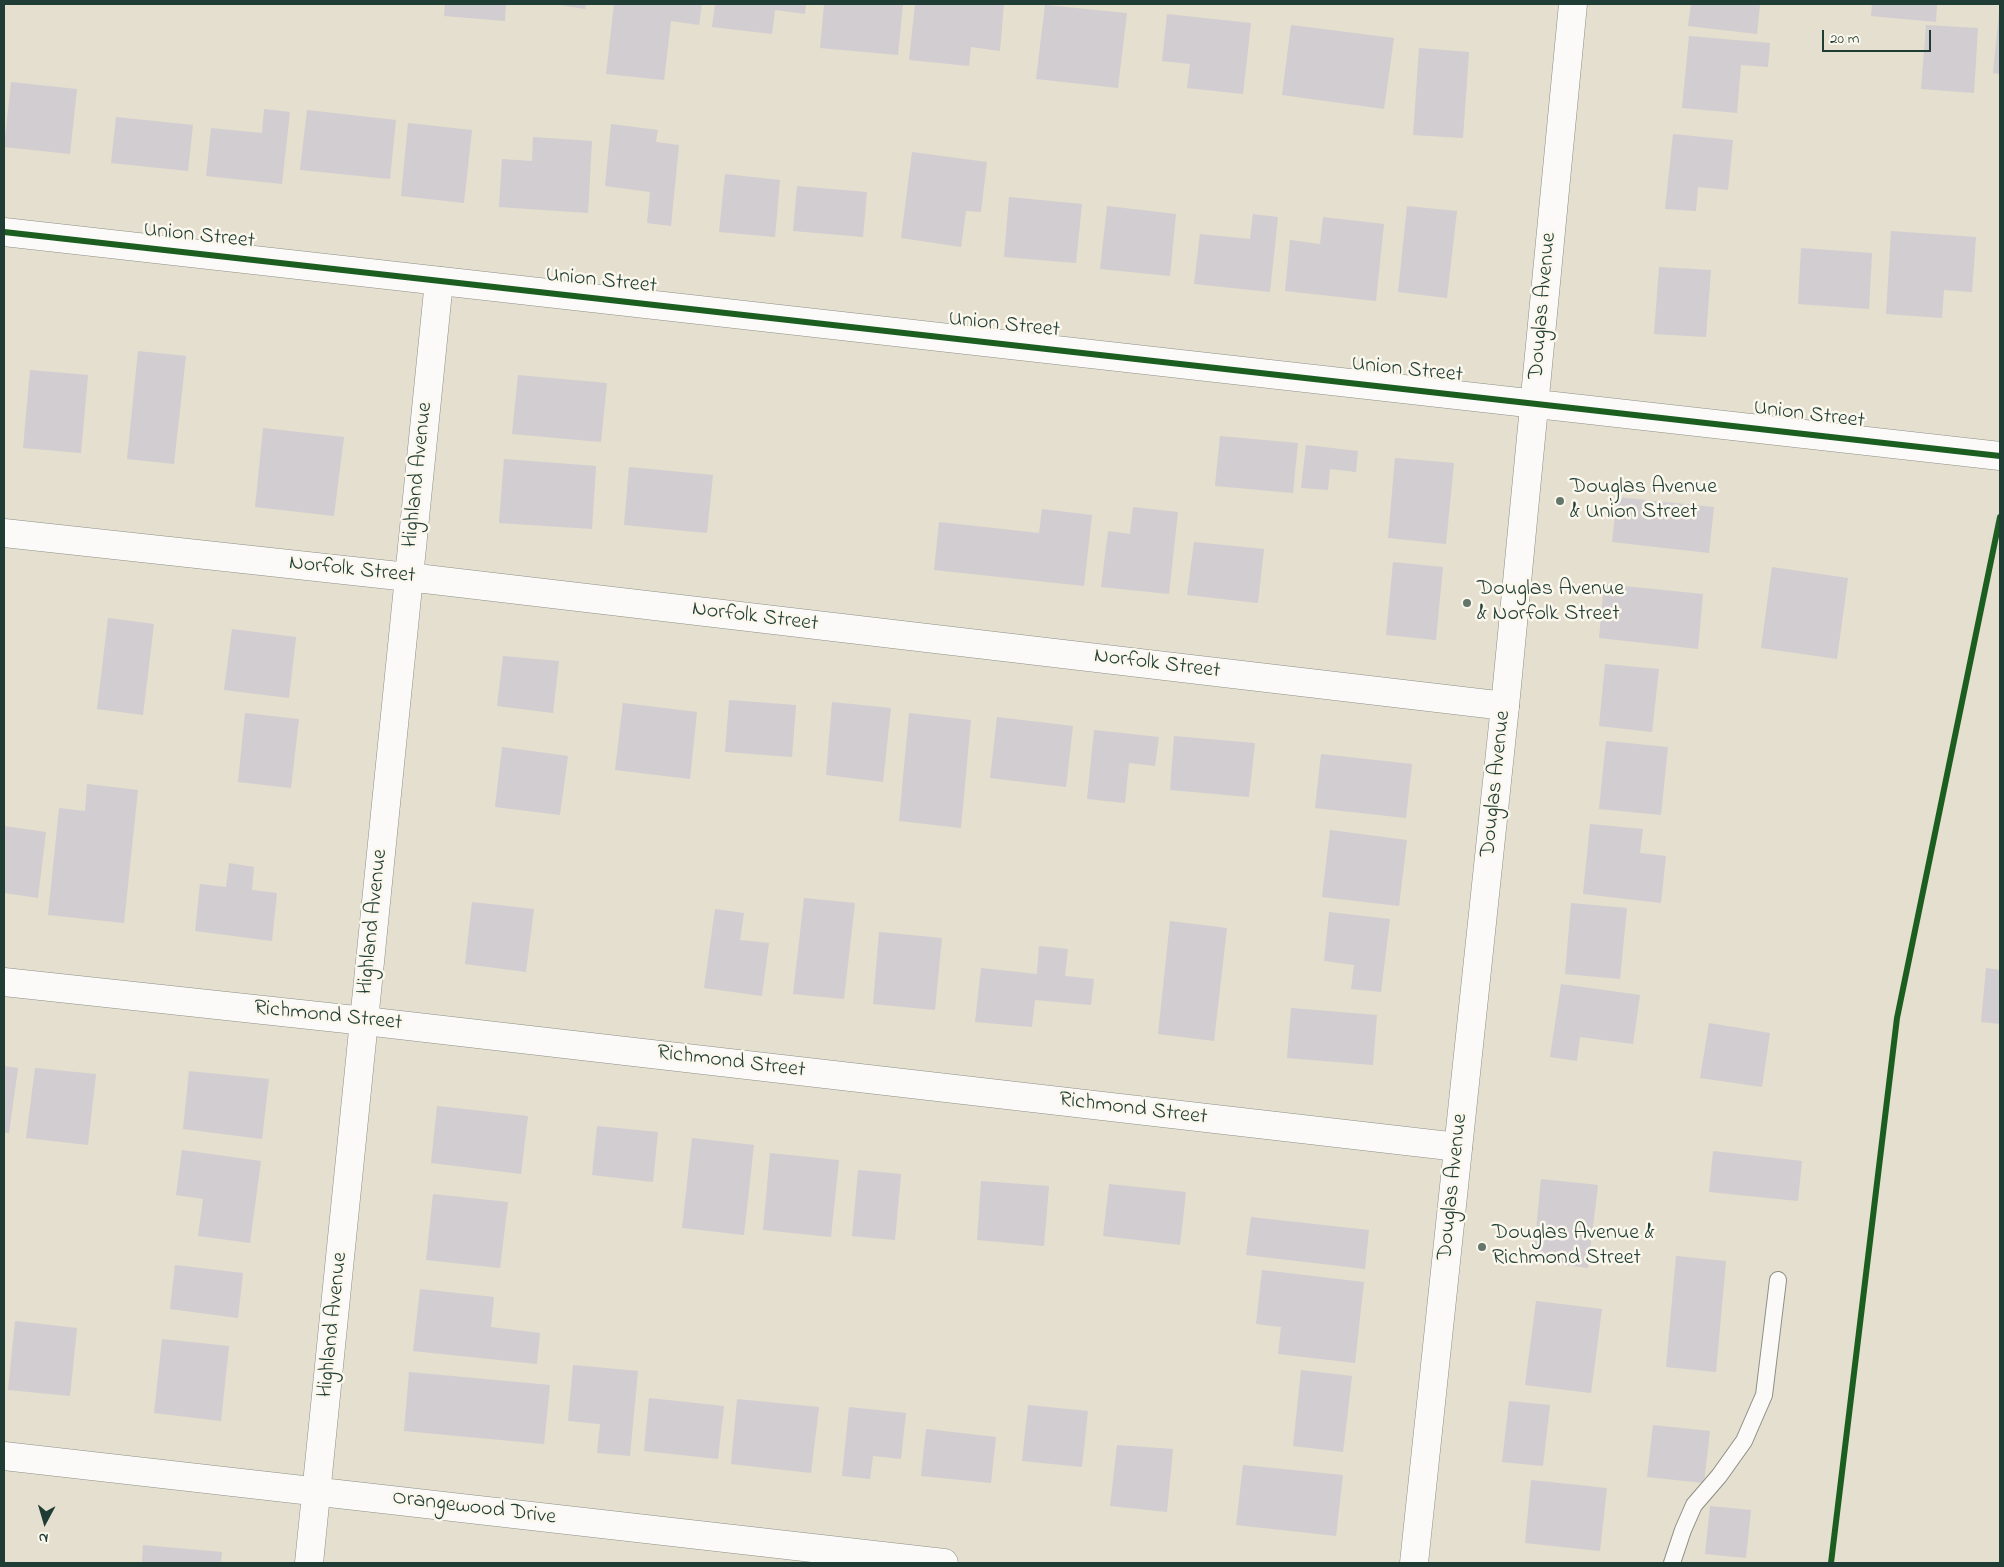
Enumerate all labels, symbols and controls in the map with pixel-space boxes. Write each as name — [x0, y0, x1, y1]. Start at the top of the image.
scale bar — [1824, 20, 1933, 52]
text: 20 m — [1830, 28, 1859, 50]
street label: Union Street — [142, 218, 256, 256]
street label: Douglas Avenue — [1524, 232, 1564, 380]
street label: Union Street — [544, 263, 658, 301]
street label: Union Street — [947, 307, 1061, 345]
street label: Union Street — [1350, 352, 1464, 390]
street label: Union Street — [1752, 396, 1866, 436]
street label: Highland Avenue — [398, 401, 440, 549]
place label: Douglas Avenue & Union Street — [1570, 475, 1717, 526]
marker: Douglas Avenue & Union Street — [1554, 495, 1566, 507]
street label: Norfolk Street — [287, 551, 417, 591]
place label: Douglas Avenue & Norfolk Street — [1477, 577, 1624, 628]
street label: Norfolk Street — [690, 597, 820, 639]
marker: Douglas Avenue & Norfolk Street — [1461, 597, 1473, 609]
street label: Norfolk Street — [1092, 644, 1222, 686]
street label: Douglas Avenue — [1476, 709, 1518, 859]
street label: Highland Avenue — [353, 848, 395, 996]
street label: Richmond Street — [253, 996, 403, 1038]
street label: Richmond Street — [655, 1041, 807, 1085]
street label: Richmond Street — [1057, 1088, 1209, 1132]
street label: Douglas Avenue — [1433, 1112, 1475, 1262]
place label: Douglas Avenue & Richmond Street — [1492, 1221, 1655, 1272]
marker: Douglas Avenue & Richmond Street — [1476, 1241, 1488, 1253]
street label: Highland Avenue — [313, 1251, 355, 1399]
street label: Orangewood Drive — [391, 1486, 557, 1532]
north arrow — [20, 1497, 70, 1547]
text: N — [38, 1526, 49, 1548]

